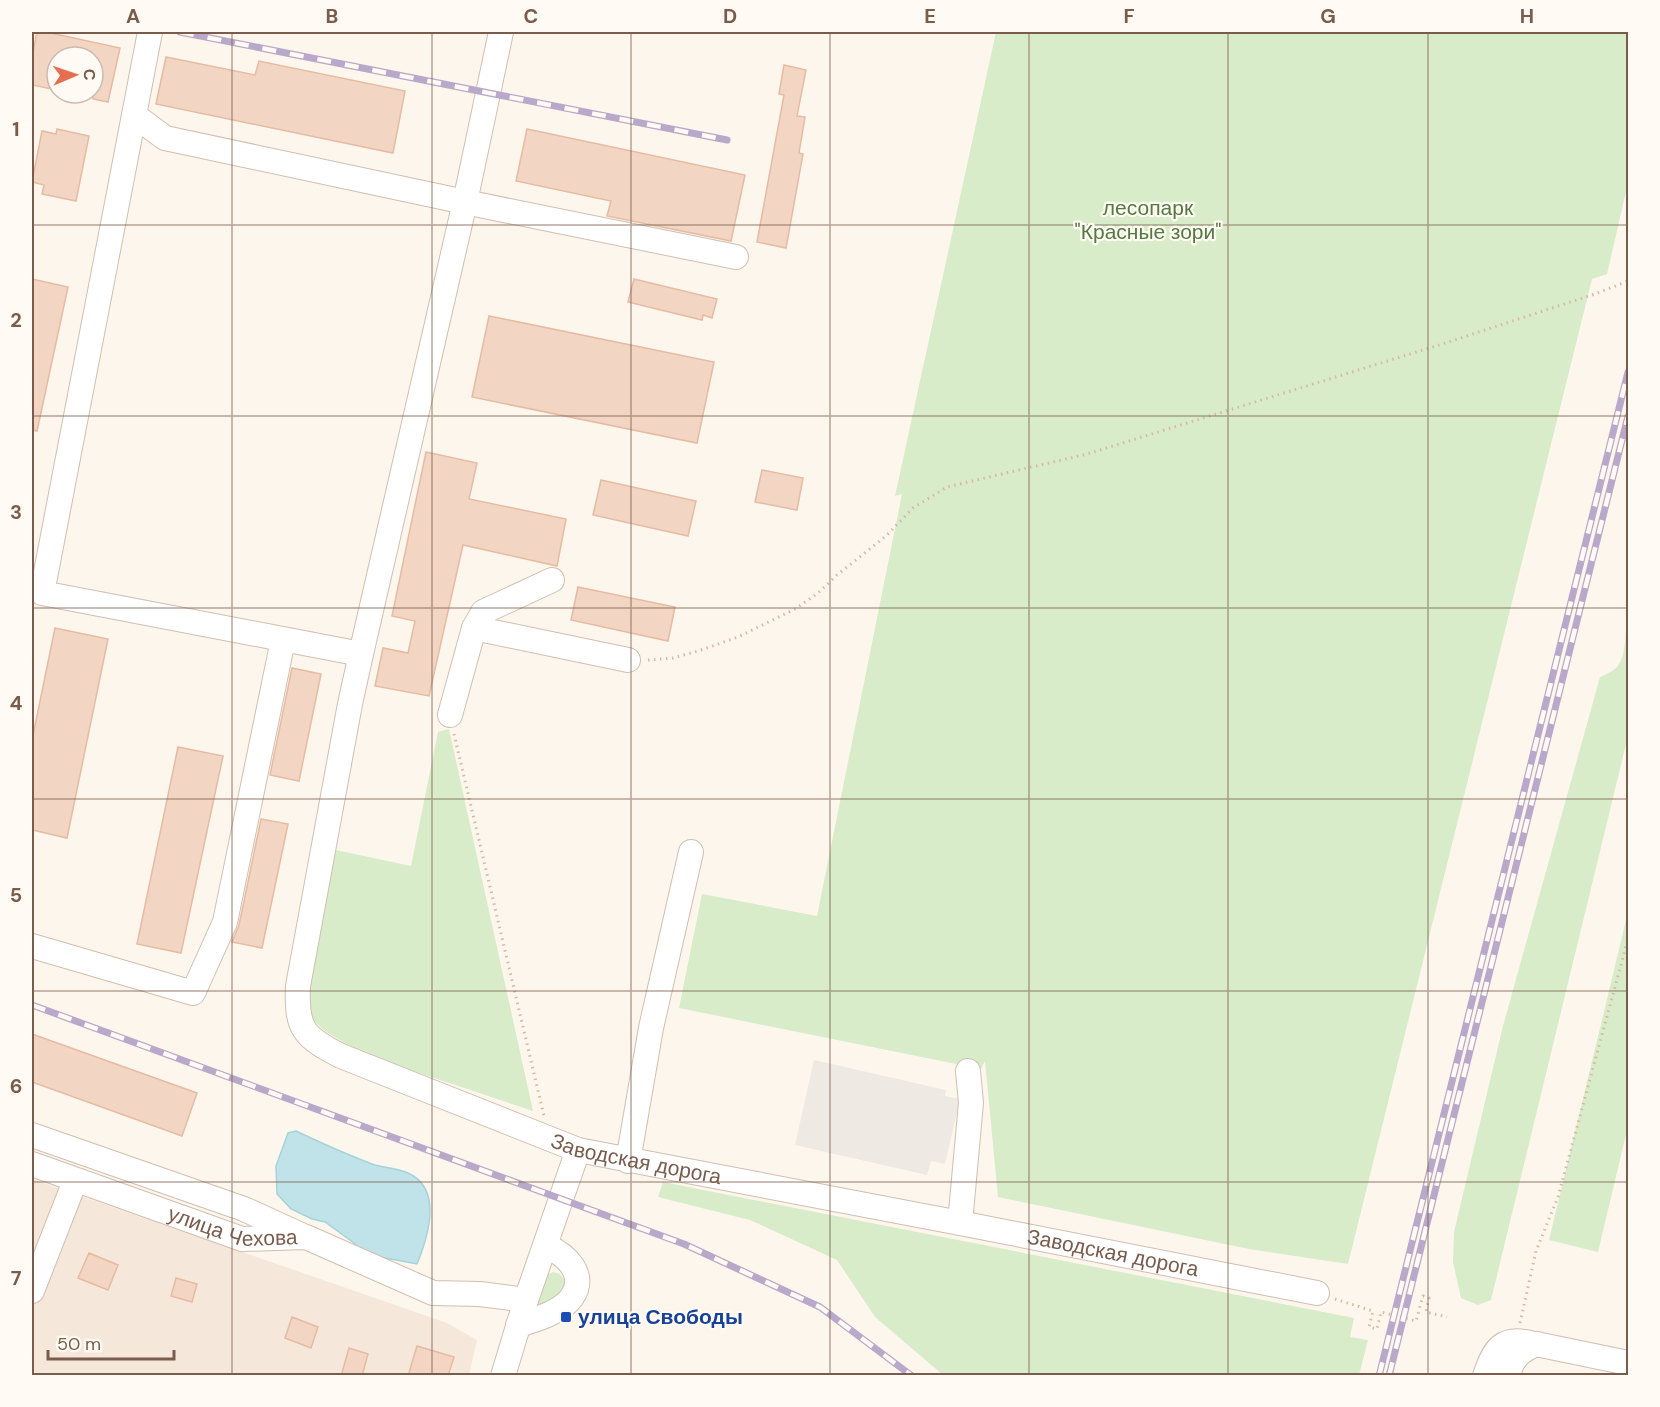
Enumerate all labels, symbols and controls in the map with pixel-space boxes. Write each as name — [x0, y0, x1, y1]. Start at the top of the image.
text: A — [126, 3, 140, 29]
text: B — [326, 3, 338, 29]
text: C — [524, 3, 538, 29]
text: D — [723, 3, 737, 29]
text: E — [924, 3, 936, 29]
text: F — [1123, 3, 1135, 29]
text: G — [1320, 3, 1336, 29]
text: H — [1520, 3, 1534, 29]
north arrow — [45, 45, 105, 105]
text: С — [79, 68, 100, 81]
text: 1 — [12, 116, 20, 142]
park label: лесопарк "Красные зори" — [1075, 194, 1221, 246]
text: 2 — [10, 307, 22, 333]
text: 3 — [10, 499, 22, 525]
text: 4 — [10, 690, 23, 716]
text: 5 — [10, 882, 22, 908]
text: 6 — [10, 1073, 22, 1099]
street label: Заводская дорога — [547, 1127, 724, 1191]
street label: улица Чехова — [164, 1200, 298, 1253]
street label: Заводская дорога — [1025, 1223, 1201, 1284]
text: 7 — [11, 1265, 22, 1291]
place label: улица Свободы — [578, 1303, 743, 1331]
marker: улица Свободы — [559, 1310, 573, 1324]
scale bar — [48, 1323, 174, 1361]
text: 50 m — [57, 1332, 101, 1356]

